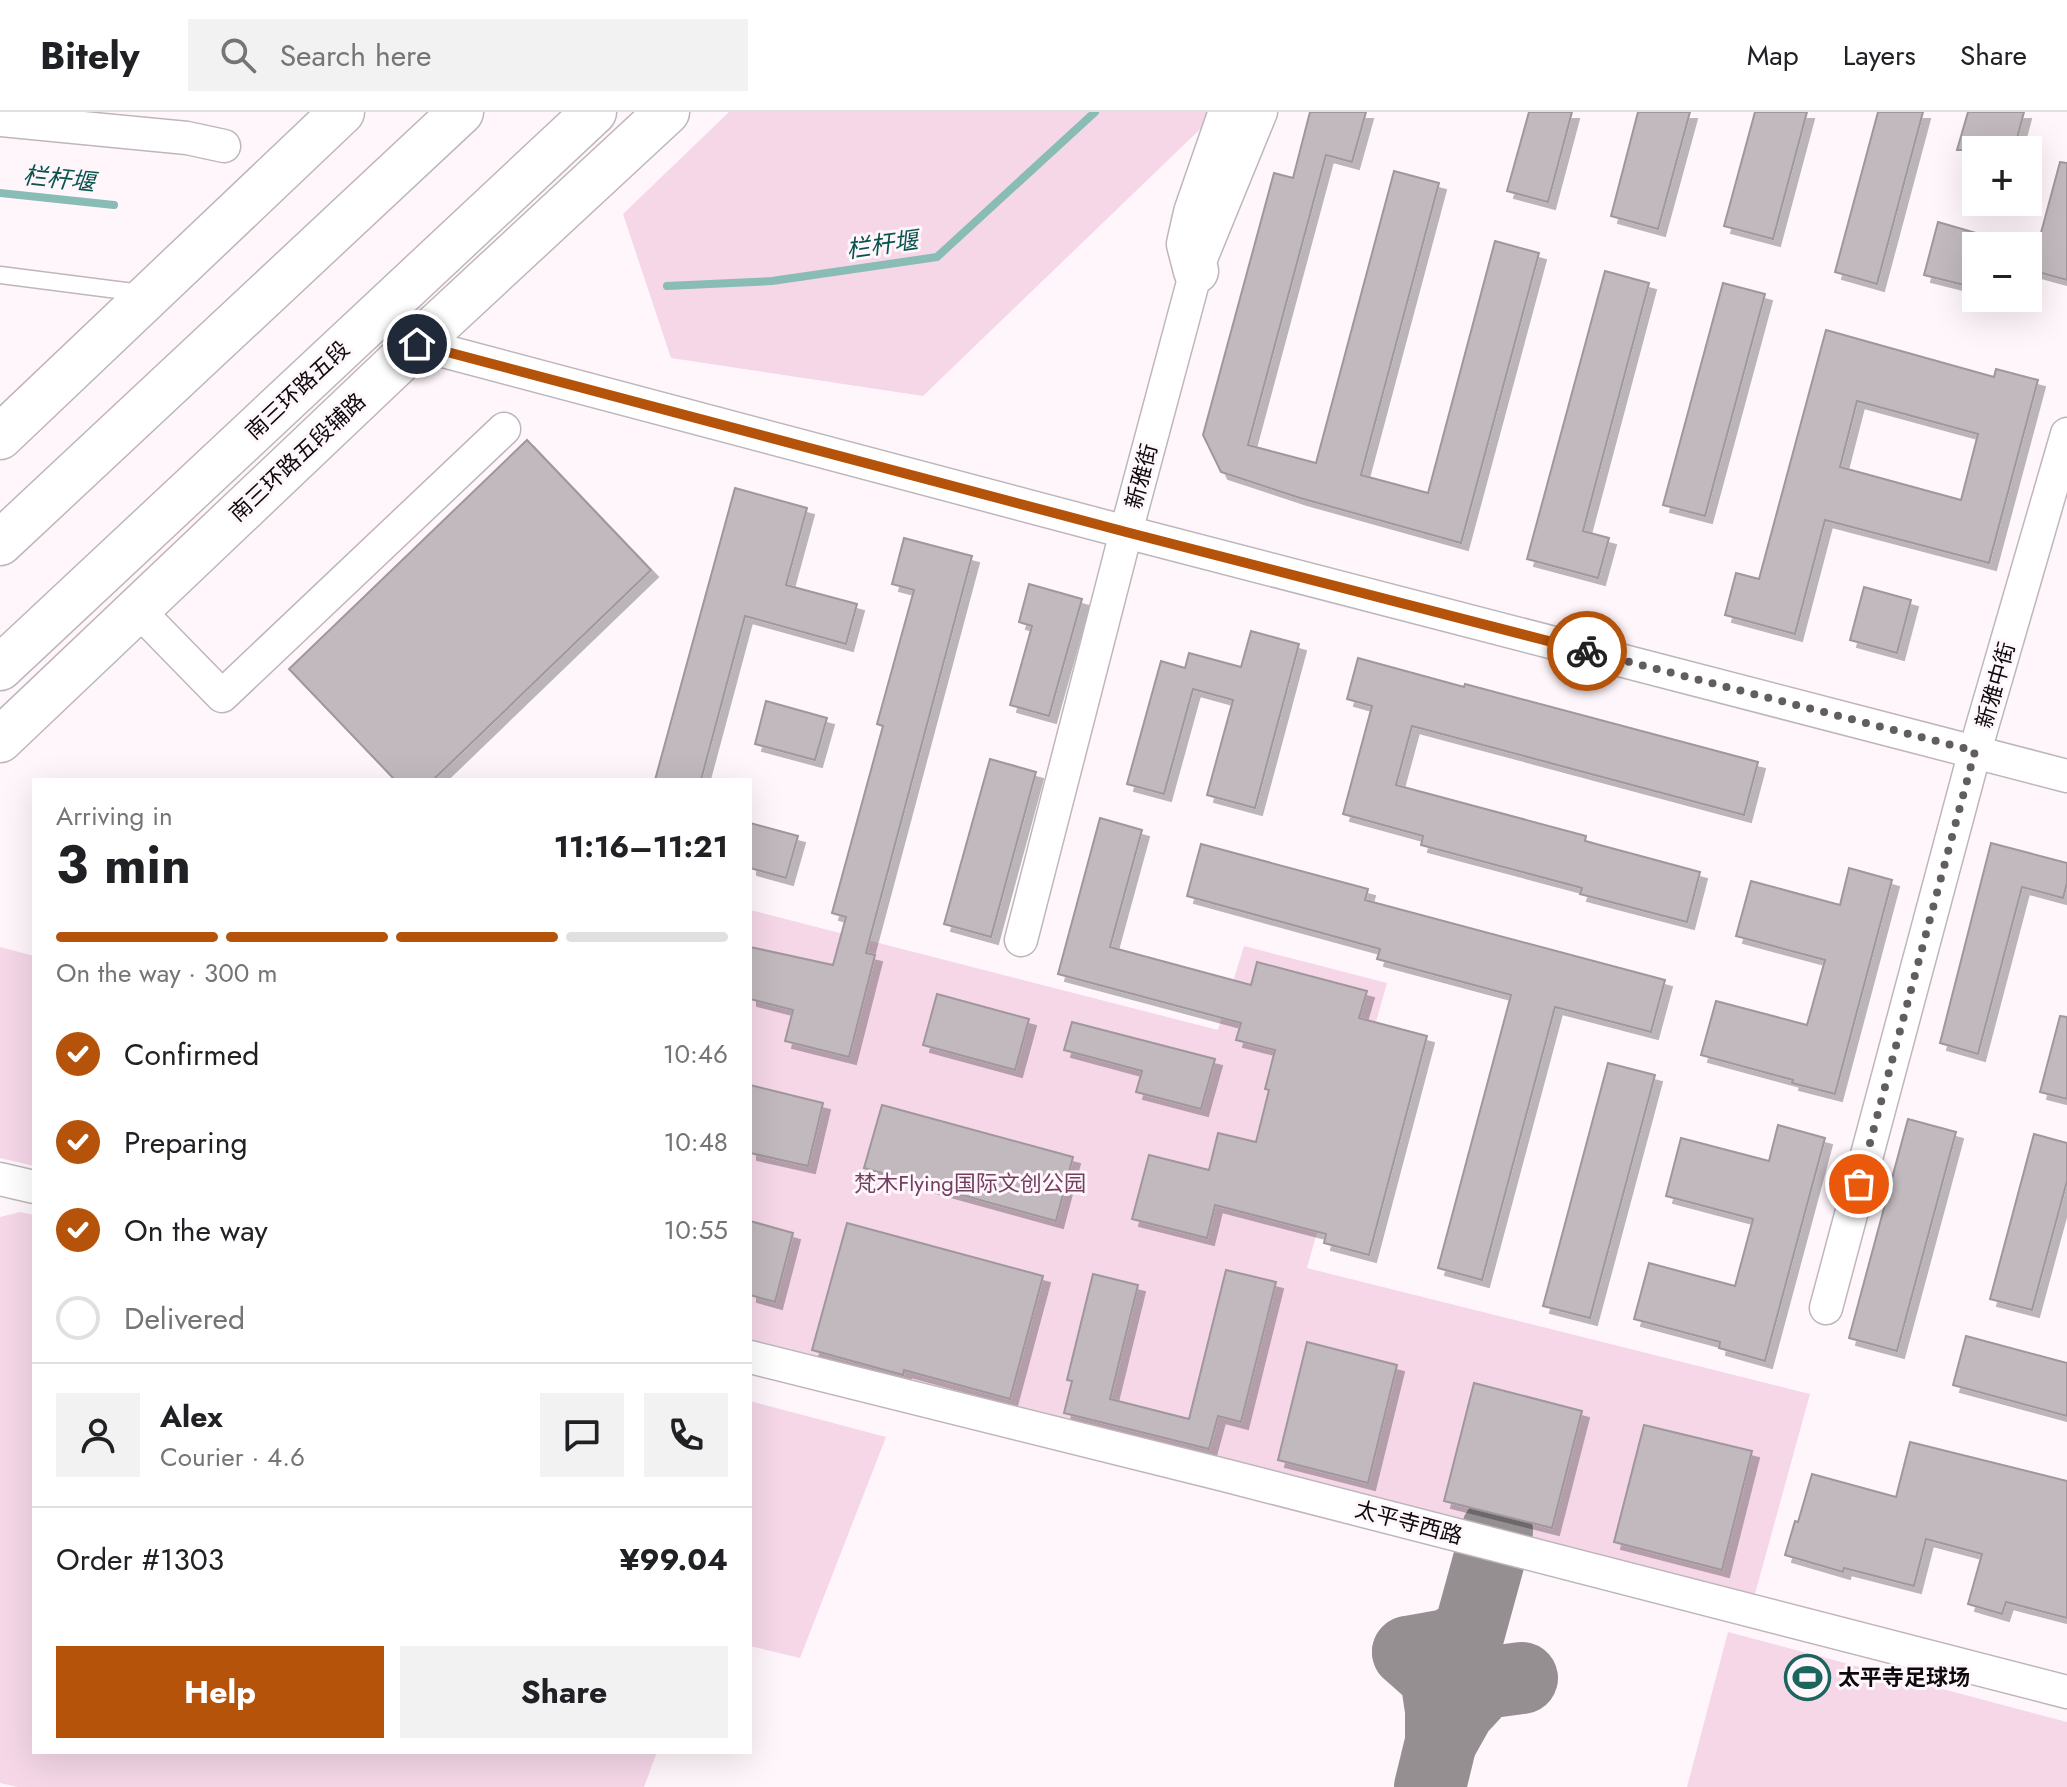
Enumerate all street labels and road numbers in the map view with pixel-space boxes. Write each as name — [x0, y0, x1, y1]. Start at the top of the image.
street label: 南三环路五段 — [238, 333, 356, 447]
street label: 南三环路五段辅路 — [222, 385, 372, 529]
street label: 新雅街 — [1117, 440, 1165, 512]
street label: 新雅中街 — [1967, 638, 2023, 732]
street label: 太平寺西路 — [1352, 1492, 1466, 1552]

